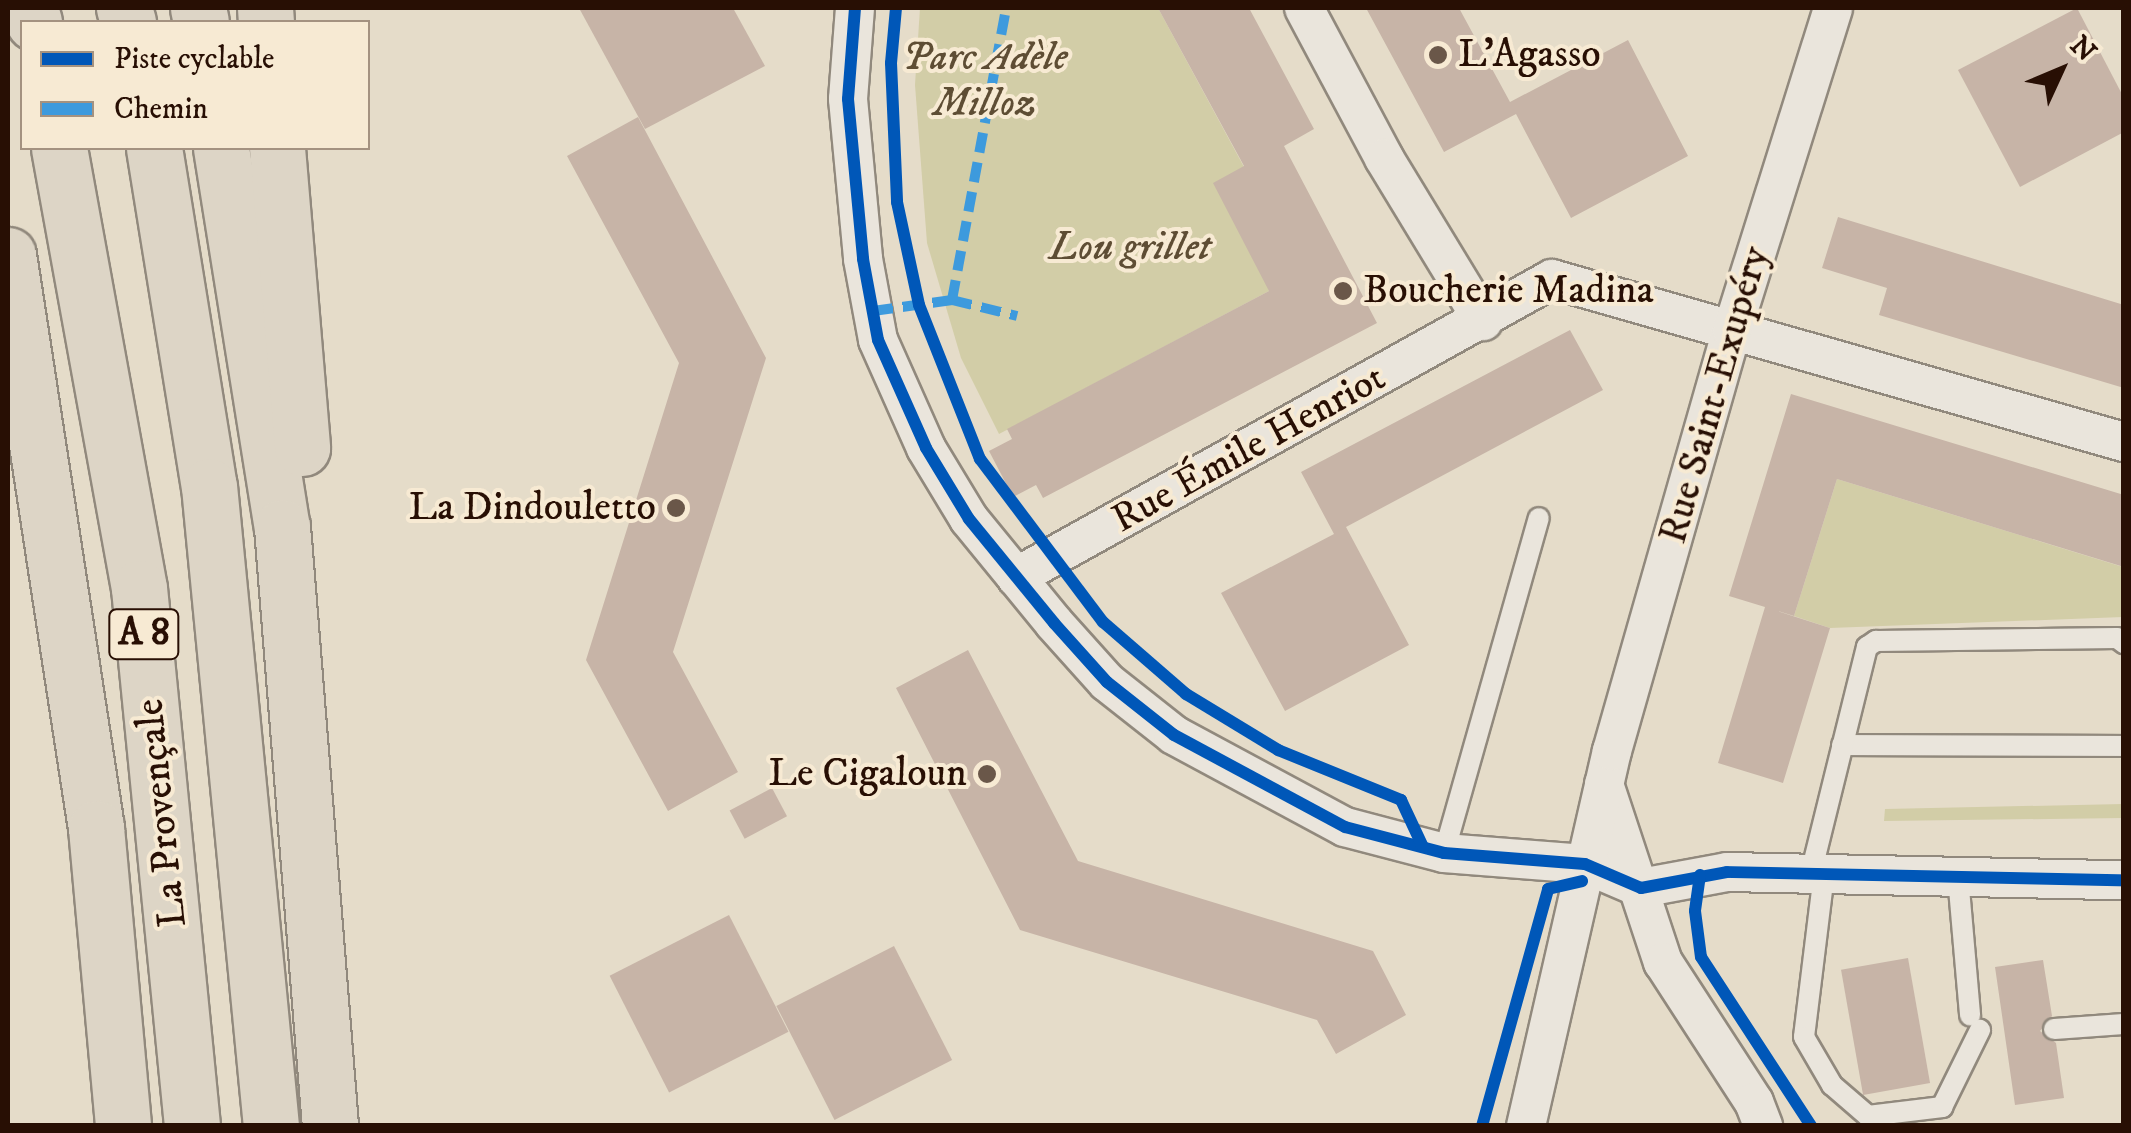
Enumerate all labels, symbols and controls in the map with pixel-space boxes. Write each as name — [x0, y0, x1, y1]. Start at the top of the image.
legend — [20, 20, 370, 150]
north arrow — [2011, 20, 2111, 120]
text: N — [2062, 28, 2104, 69]
place label: L’Agasso — [1458, 31, 1601, 79]
park label: Parc Adèle Milloz — [902, 34, 1068, 128]
text: Piste cyclable — [114, 41, 275, 78]
marker: L’Agasso — [1427, 44, 1449, 66]
text: Chemin — [114, 91, 208, 128]
park label: Lou grillet — [1049, 224, 1211, 272]
street label: Rue Saint-Exupéry — [1650, 241, 1780, 549]
place label: Boucherie Madina — [1363, 267, 1654, 315]
marker: Boucherie Madina — [1332, 280, 1354, 302]
street label: Rue Émile Henriot — [1104, 354, 1394, 544]
place label: La Dindouletto — [408, 484, 656, 532]
marker: La Dindouletto — [665, 497, 687, 519]
road number: A 8 — [106, 601, 182, 667]
street label: La Provençale — [126, 696, 198, 930]
place label: Le Cigaloun — [768, 750, 967, 798]
marker: Le Cigaloun — [976, 763, 998, 785]

